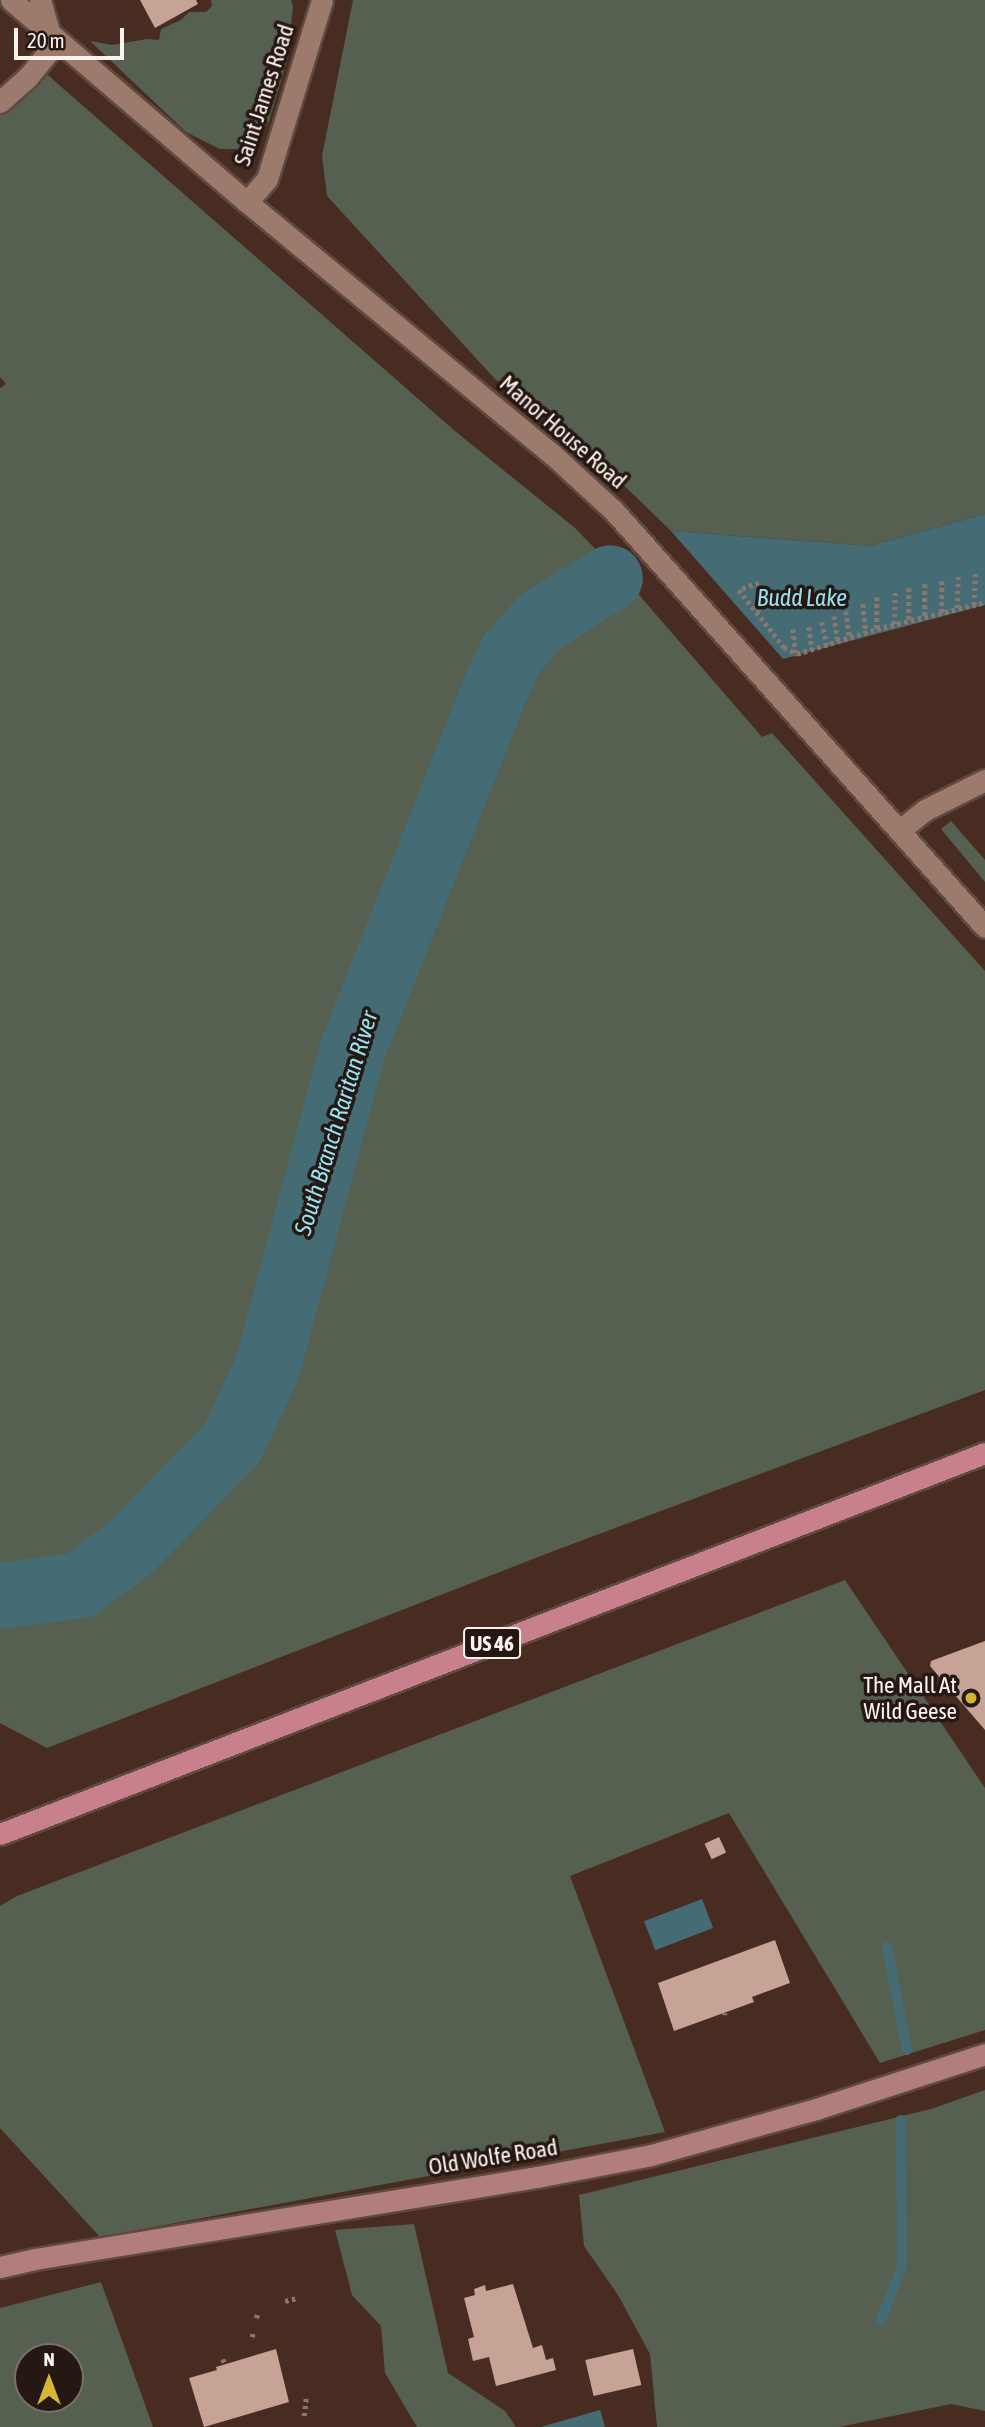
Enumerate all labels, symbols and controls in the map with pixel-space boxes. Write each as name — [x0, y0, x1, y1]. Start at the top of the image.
scale bar — [18, 14, 128, 58]
street label: Saint James Road — [228, 21, 300, 169]
text: 20 m — [27, 28, 65, 52]
street label: Manor House Road — [494, 369, 632, 495]
water label: Budd Lake — [757, 584, 847, 612]
water label: South Branch Raritan River — [288, 1007, 384, 1239]
road number: US 46 — [462, 1626, 522, 1660]
place label: The Mall At Wild Geese — [863, 1671, 957, 1725]
marker: The Mall At Wild Geese — [963, 1690, 979, 1706]
street label: Old Wolfe Road — [427, 2133, 559, 2181]
north arrow — [14, 2343, 84, 2413]
text: N — [43, 2348, 55, 2370]

